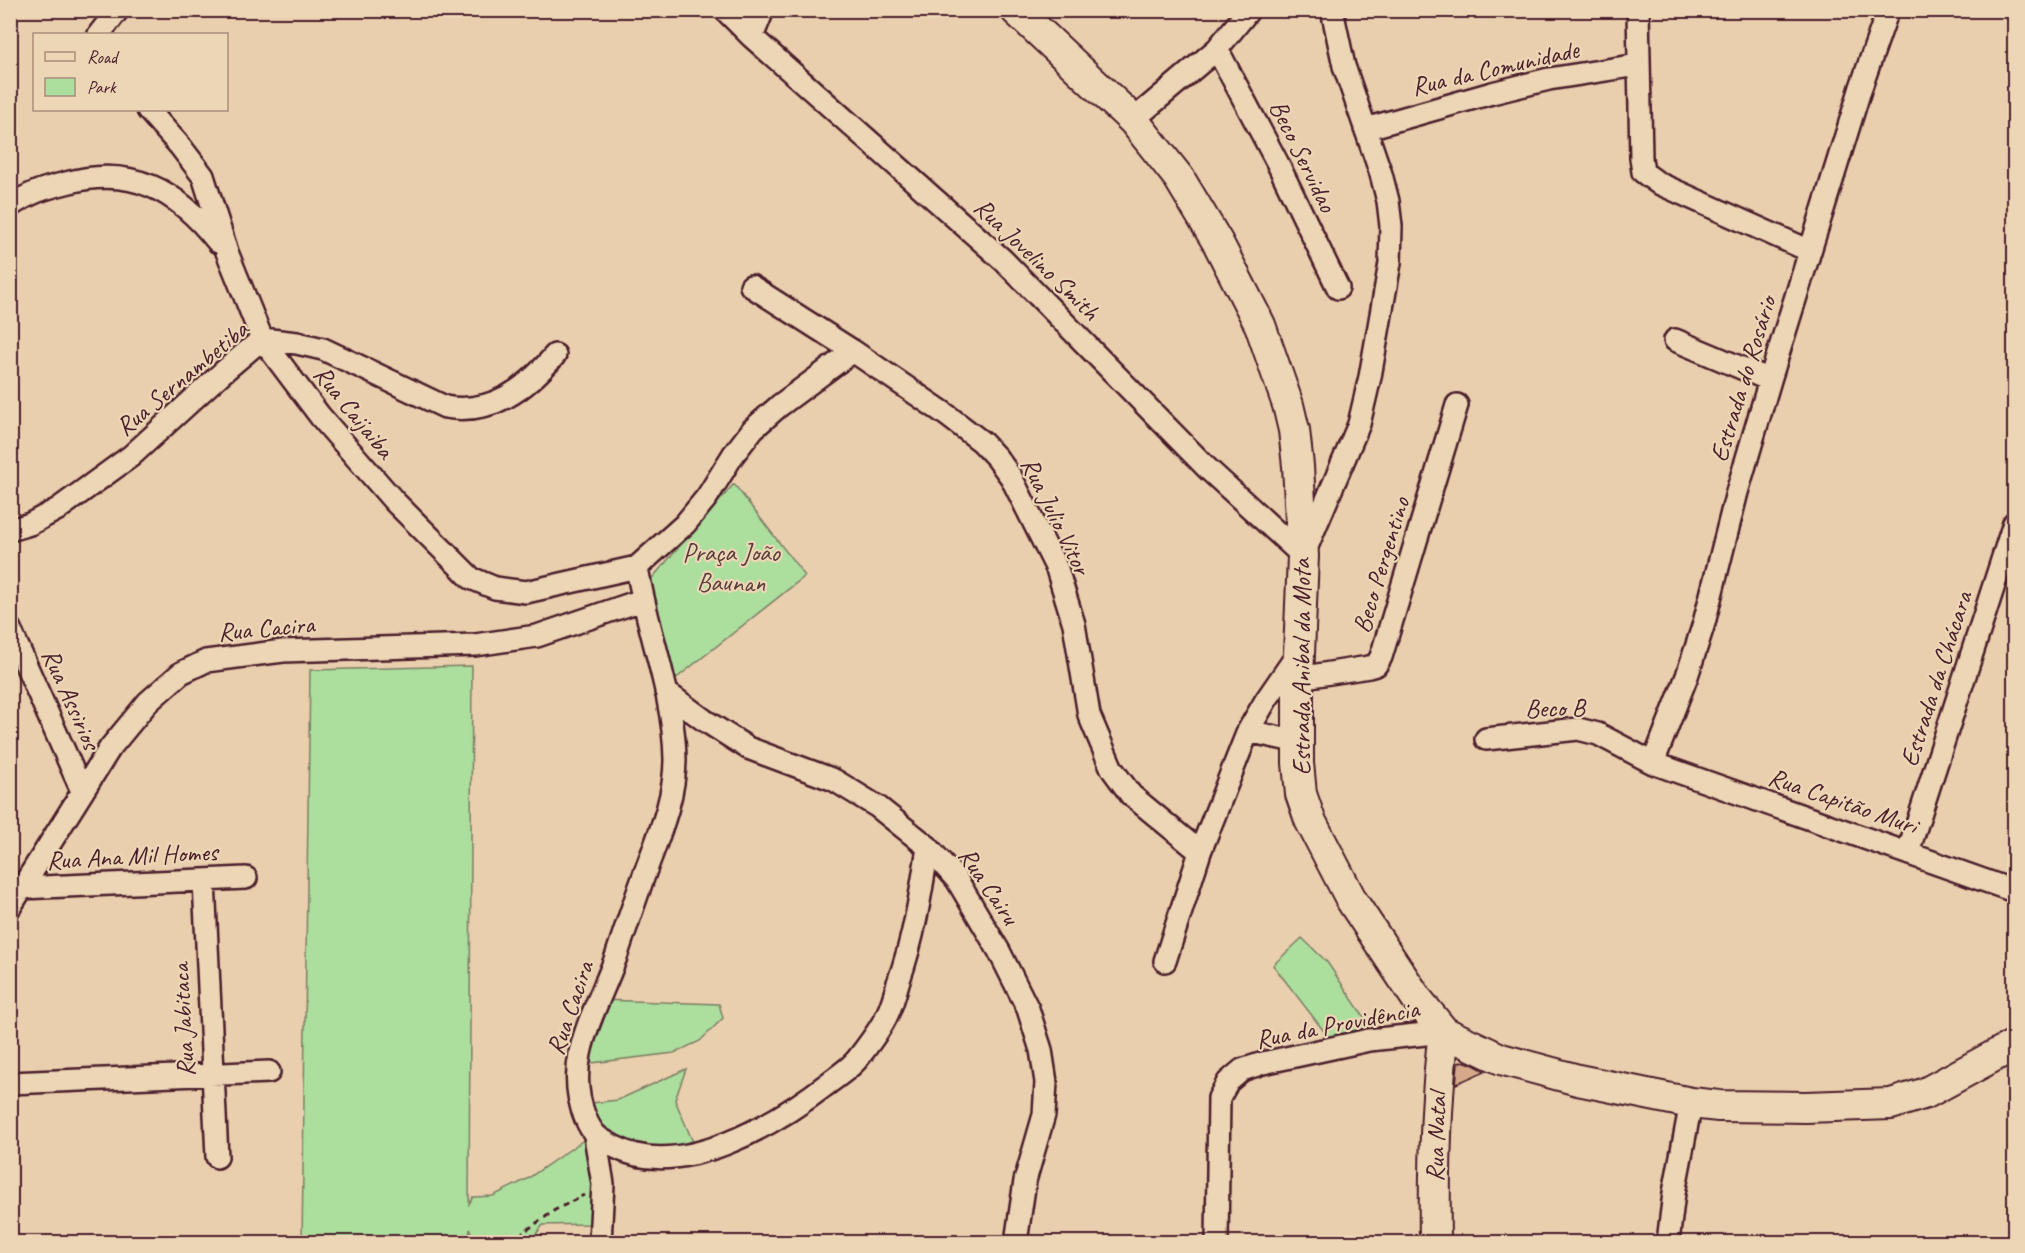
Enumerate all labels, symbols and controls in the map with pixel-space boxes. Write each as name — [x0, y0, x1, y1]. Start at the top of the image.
street label: Rua da Comunidade — [1408, 32, 1583, 103]
legend — [33, 33, 228, 111]
text: Road — [87, 46, 120, 68]
text: Park — [87, 76, 117, 98]
street label: Beco Servidao — [1262, 95, 1345, 219]
street label: Rua Jovelino Smith — [967, 191, 1108, 328]
street label: Estrada do Rosário — [1702, 290, 1785, 466]
street label: Rua Sernambetiba — [109, 312, 256, 443]
street label: Rua Caijaiba — [306, 359, 403, 467]
street label: Rua Julio Vitor — [1013, 452, 1100, 582]
street label: Beco Pergentino — [1345, 492, 1418, 637]
park label: Praça João Baunan — [682, 536, 781, 599]
street label: Estrada Anibal da Mota — [1285, 557, 1318, 775]
street label: Estrada da Chácara — [1892, 586, 1980, 771]
street label: Rua Cacira — [216, 607, 317, 649]
street label: Rua Assirios — [34, 643, 109, 757]
street label: Beco B — [1525, 691, 1587, 725]
street label: Rua Capitão Muri — [1764, 760, 1925, 843]
street label: Rua Ana Mil Homes — [46, 835, 220, 877]
street label: Rua Cairu — [951, 841, 1028, 933]
street label: Rua Cacira — [539, 955, 602, 1059]
street label: Rua Jabitaca — [163, 960, 202, 1078]
street label: Rua da Providência — [1253, 992, 1423, 1056]
street label: Rua Natal — [1418, 1087, 1454, 1182]

